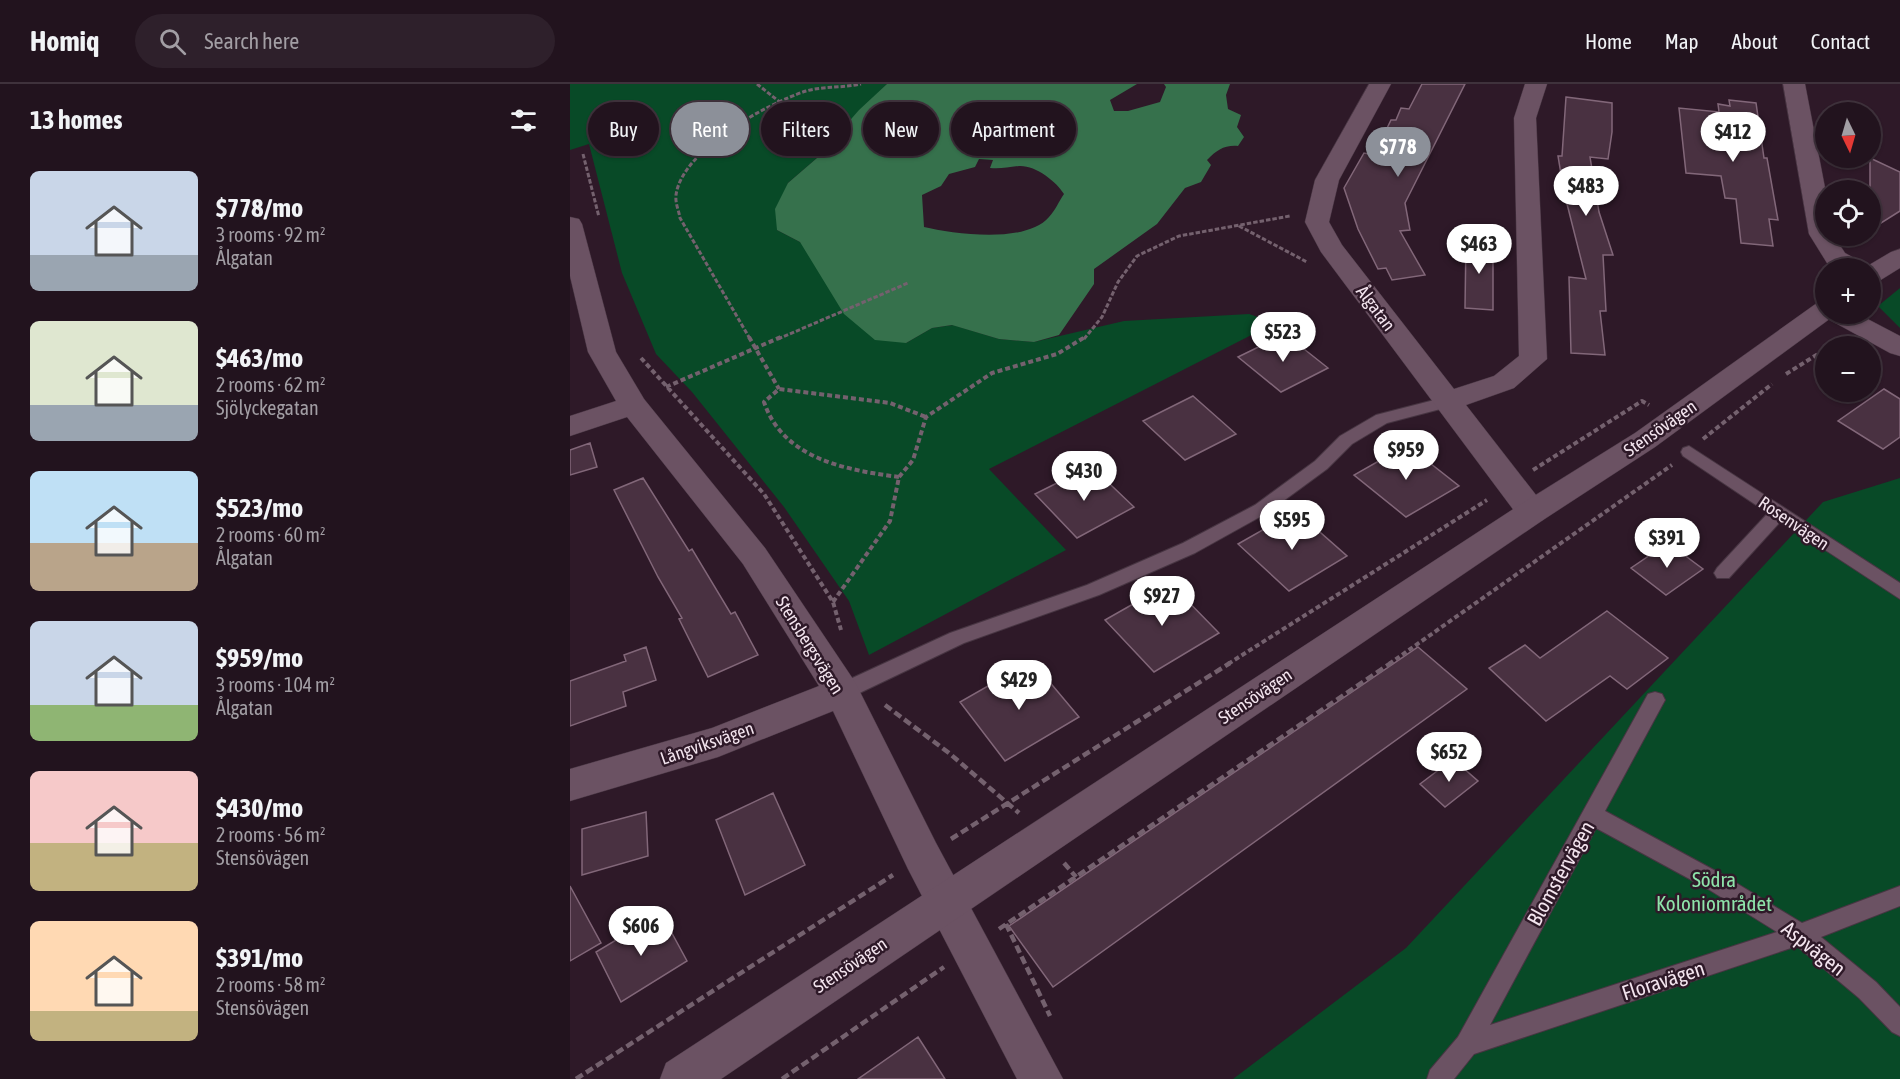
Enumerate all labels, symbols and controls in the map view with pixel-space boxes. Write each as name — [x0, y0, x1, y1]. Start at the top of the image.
search box — [135, 14, 555, 68]
text: Homiq — [30, 25, 99, 57]
icon: search — [156, 25, 189, 58]
text: Search here — [204, 28, 299, 54]
text: Home — [1585, 29, 1632, 53]
text: Map — [1665, 29, 1699, 53]
text: About — [1732, 29, 1778, 53]
text: Contact — [1811, 29, 1870, 53]
chip: Buy — [588, 102, 659, 156]
chip: Rent — [671, 102, 749, 156]
chip: Filters — [761, 102, 851, 156]
chip: New — [863, 102, 939, 156]
chip: Apartment — [951, 102, 1076, 156]
north arrow — [1815, 102, 1881, 168]
map controls — [1815, 102, 1881, 402]
icon: filters — [507, 104, 540, 137]
text: 13 homes — [30, 105, 123, 135]
pin: $412 — [1697, 112, 1769, 163]
text: $412 — [1715, 120, 1751, 143]
pin: $778 — [1362, 127, 1434, 178]
text: $778 — [1380, 135, 1416, 158]
pin: $483 — [1550, 166, 1622, 217]
text: $483 — [1568, 174, 1604, 197]
button: locate — [1815, 180, 1881, 246]
text: $778/mo — [216, 193, 303, 223]
icon: home — [78, 195, 150, 267]
text: 3 rooms · 92 m² — [216, 223, 326, 246]
pin: $463 — [1443, 224, 1515, 275]
text: $463 — [1461, 232, 1497, 255]
text: Ålgatan — [216, 246, 273, 269]
button: + — [1815, 258, 1881, 324]
street label: Ålgatan — [1352, 281, 1400, 335]
pin: $523 — [1247, 312, 1319, 363]
text: $523 — [1265, 320, 1301, 343]
button: − — [1815, 336, 1881, 402]
text: $463/mo — [216, 343, 303, 373]
icon: home — [78, 345, 150, 417]
text: 2 rooms · 62 m² — [216, 373, 326, 396]
street label: Stensövägen — [1620, 395, 1700, 461]
text: Sjölyckegatan — [216, 396, 319, 419]
pin: $959 — [1370, 430, 1442, 481]
text: $959 — [1388, 438, 1424, 461]
pin: $430 — [1048, 451, 1120, 502]
text: $430 — [1066, 459, 1102, 482]
street label: Rosenvägen — [1755, 492, 1833, 554]
text: $523/mo — [216, 493, 303, 523]
icon: home — [78, 495, 150, 567]
pin: $595 — [1256, 500, 1328, 551]
text: $595 — [1274, 508, 1310, 531]
pin: $391 — [1631, 518, 1703, 569]
text: 2 rooms · 60 m² — [216, 523, 326, 546]
text: $391 — [1649, 526, 1685, 549]
text: Ålgatan — [216, 546, 273, 569]
pin: $927 — [1126, 576, 1198, 627]
text: $927 — [1144, 584, 1180, 607]
street label: Stensbergsvägen — [772, 592, 848, 698]
text: $959/mo — [216, 643, 303, 673]
icon: home — [78, 645, 150, 717]
pin: $429 — [983, 660, 1055, 711]
street label: Stensövägen — [1214, 664, 1296, 728]
text: $429 — [1001, 668, 1037, 691]
text: 3 rooms · 104 m² — [216, 673, 335, 696]
text: Ålgatan — [216, 696, 273, 719]
street label: Långviksvägen — [657, 717, 757, 769]
pin: $652 — [1413, 732, 1485, 783]
text: $652 — [1431, 740, 1467, 763]
text: $430/mo — [216, 793, 303, 823]
icon: home — [78, 795, 150, 867]
street label: Blomstervägen — [1521, 817, 1599, 929]
text: 2 rooms · 56 m² — [216, 823, 326, 846]
text: Stensövägen — [216, 846, 309, 869]
park label: Södra Koloniområdet — [1656, 867, 1772, 915]
pin: $606 — [605, 906, 677, 957]
text: $606 — [623, 914, 659, 937]
street label: Aspvägen — [1777, 916, 1851, 980]
street label: Stensövägen — [809, 933, 891, 997]
text: $391/mo — [216, 943, 303, 973]
icon: home — [78, 945, 150, 1017]
street label: Floravägen — [1619, 955, 1707, 1005]
text: 2 rooms · 58 m² — [216, 973, 326, 996]
text: Stensövägen — [216, 996, 309, 1019]

